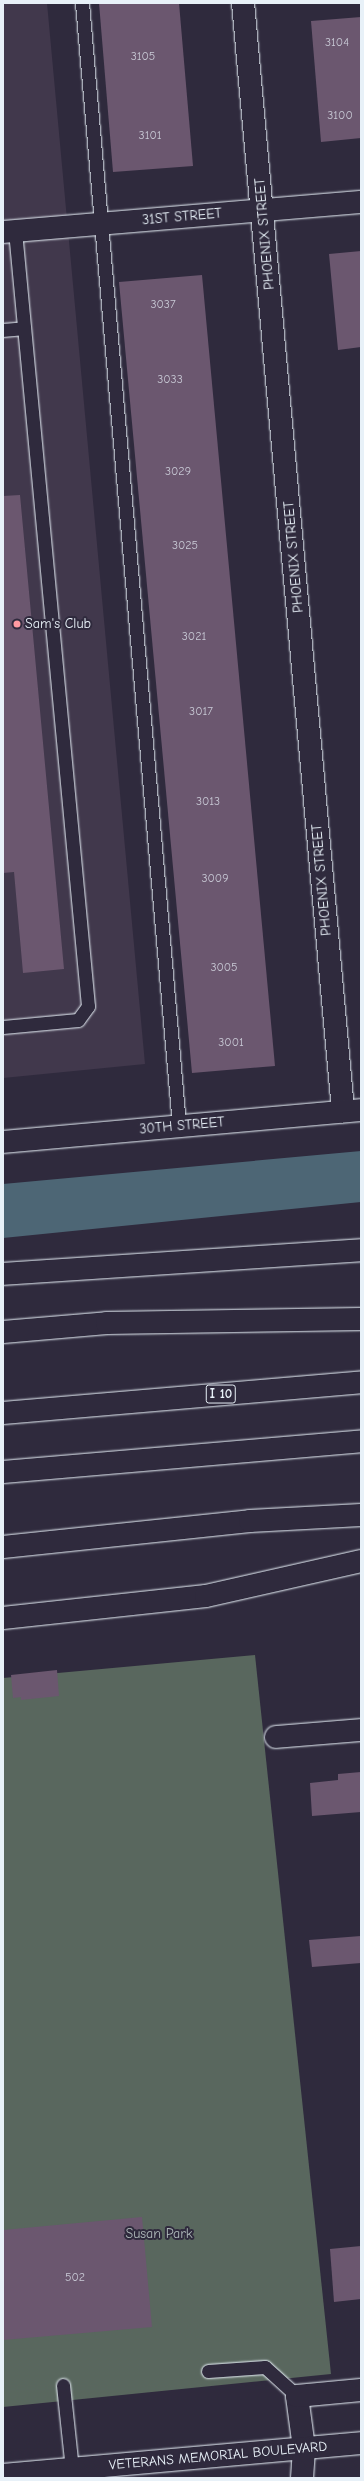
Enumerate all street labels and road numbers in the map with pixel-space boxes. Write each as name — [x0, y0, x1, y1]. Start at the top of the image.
street label: PHOENIX STREET — [252, 178, 278, 290]
street label: 31ST STREET — [141, 205, 223, 229]
street label: PHOENIX STREET — [281, 501, 307, 613]
street label: PHOENIX STREET — [309, 824, 335, 936]
street label: 30TH STREET — [139, 1114, 225, 1138]
road number: I 10 — [205, 1383, 237, 1405]
street label: VETERANS MEMORIAL BOULEVARD — [108, 2438, 328, 2474]

